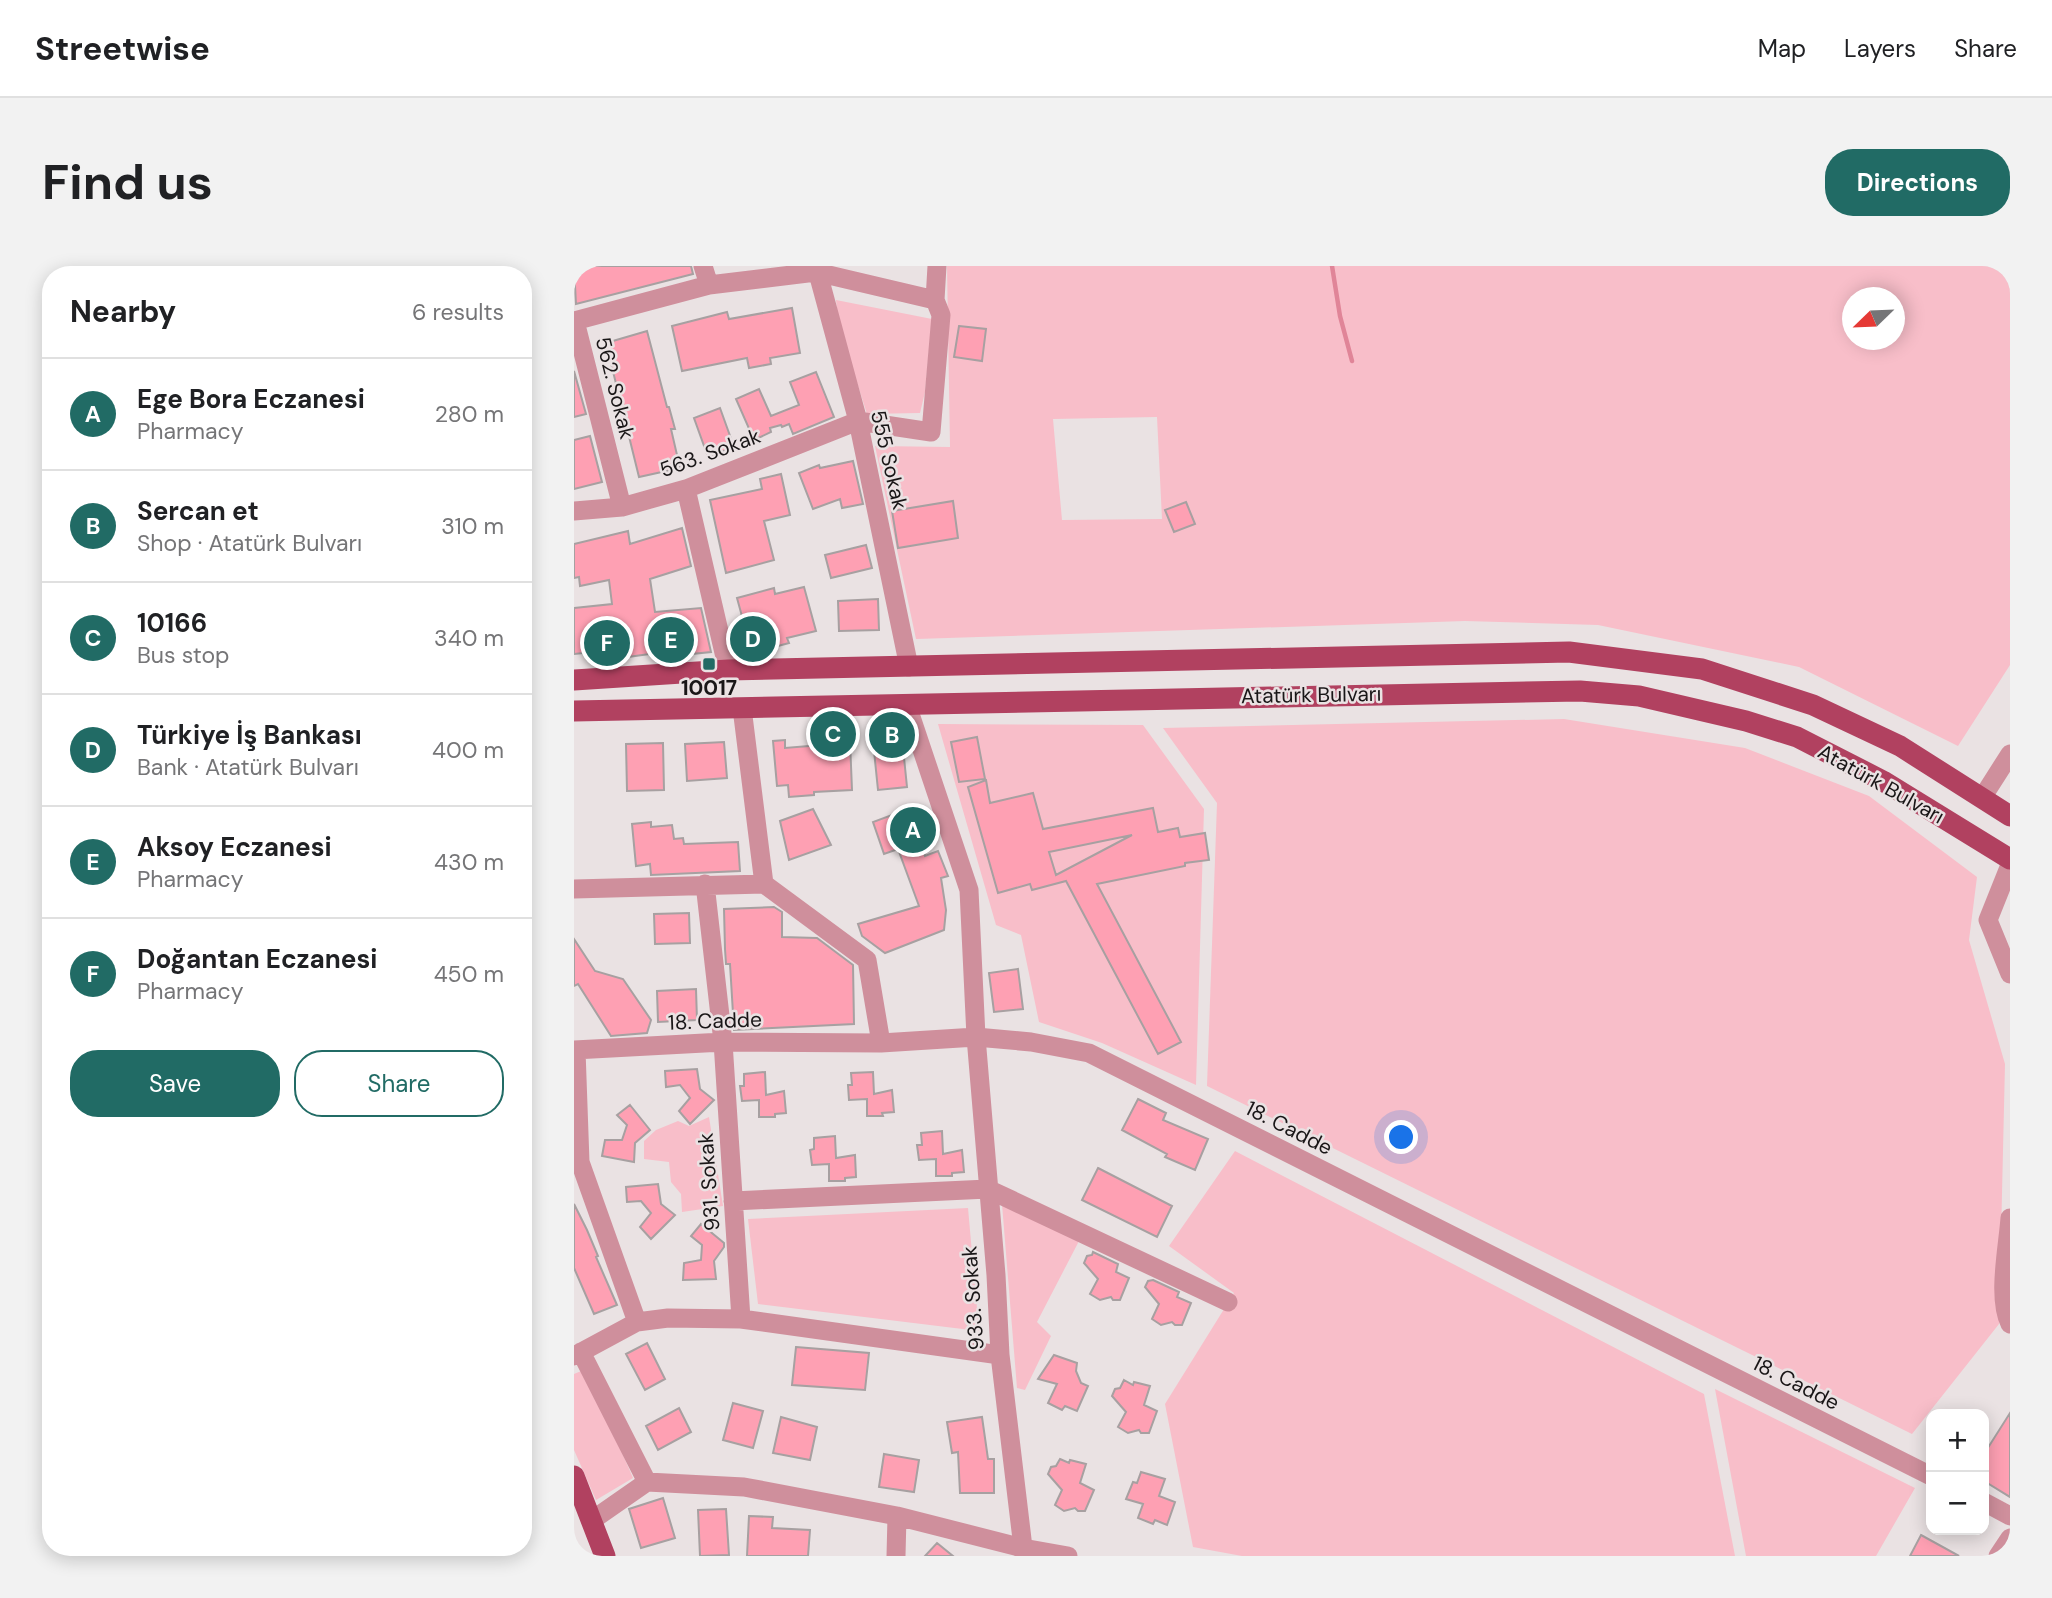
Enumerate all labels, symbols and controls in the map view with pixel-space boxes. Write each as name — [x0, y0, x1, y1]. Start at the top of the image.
text: Streetwise — [35, 27, 210, 70]
text: Map — [1758, 33, 1806, 64]
text: Layers — [1844, 33, 1916, 64]
text: Share — [1954, 33, 2017, 64]
button: Directions — [1825, 149, 2010, 216]
text: Find us — [42, 150, 213, 214]
north arrow — [1842, 287, 1905, 350]
text: Nearby — [70, 292, 176, 331]
text: 6 results — [412, 297, 504, 327]
street label: 562. Sokak — [589, 334, 641, 442]
text: Ege Bora Eczanesi — [137, 382, 365, 416]
text: A — [85, 399, 101, 429]
text: 280 m — [435, 399, 504, 429]
street label: 555 Sokak — [864, 408, 914, 513]
text: Pharmacy — [137, 416, 244, 446]
street label: 563. Sokak — [656, 422, 765, 484]
text: Sercan et — [137, 494, 259, 528]
text: B — [86, 511, 100, 541]
text: 310 m — [441, 511, 504, 541]
text: Shop · Atatürk Bulvarı — [137, 528, 362, 558]
text: 10166 — [137, 606, 207, 640]
pin: D — [730, 613, 776, 665]
pin: E — [648, 614, 694, 666]
pin: F — [584, 617, 630, 669]
text: C — [85, 623, 101, 653]
text: 340 m — [434, 623, 504, 653]
text: Bus stop — [137, 640, 229, 670]
marker: 10017 — [701, 656, 717, 672]
place label: 10017 — [681, 674, 737, 702]
street label: Atatürk Bulvarı — [1241, 680, 1381, 710]
pin: C — [810, 708, 856, 760]
pin: B — [869, 709, 915, 761]
text: Türkiye İş Bankası — [137, 718, 362, 752]
text: D — [85, 735, 101, 765]
text: 400 m — [432, 735, 504, 765]
street label: Atatürk Bulvarı — [1813, 738, 1949, 830]
text: Bank · Atatürk Bulvarı — [137, 752, 359, 782]
pin: A — [890, 804, 936, 856]
text: Aksoy Eczanesi — [137, 830, 332, 864]
text: E — [86, 847, 100, 877]
text: 430 m — [434, 847, 504, 877]
text: Pharmacy — [137, 864, 244, 894]
text: Doğantan Eczanesi — [137, 942, 377, 976]
text: F — [87, 959, 99, 989]
text: 450 m — [434, 959, 504, 989]
text: Pharmacy — [137, 976, 244, 1006]
street label: 18. Cadde — [668, 1005, 762, 1037]
button: Save — [70, 1050, 280, 1117]
button: Share — [294, 1050, 504, 1117]
street label: 18. Cadde — [1241, 1094, 1337, 1162]
your location — [1384, 1120, 1418, 1154]
street label: 931. Sokak — [692, 1132, 726, 1232]
street label: 933. Sokak — [955, 1244, 991, 1351]
street label: 18. Cadde — [1748, 1349, 1844, 1417]
map controls — [1926, 1409, 1989, 1535]
button: + — [1926, 1409, 1989, 1472]
button: − — [1926, 1472, 1989, 1535]

